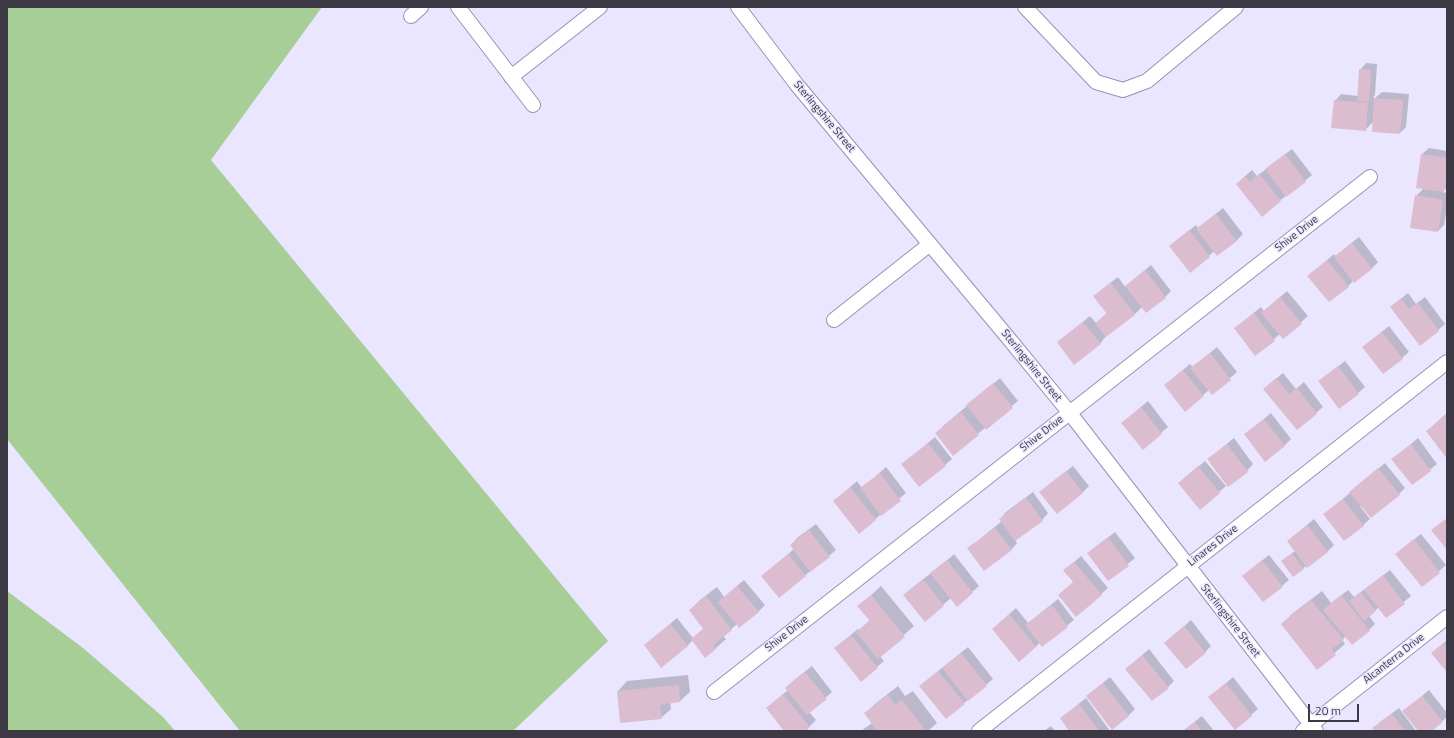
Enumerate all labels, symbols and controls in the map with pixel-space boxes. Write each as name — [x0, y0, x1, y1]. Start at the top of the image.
street label: Sterlingshire Street — [790, 79, 858, 155]
street label: Shive Drive — [1273, 213, 1321, 255]
street label: Sterlingshire Street — [998, 327, 1064, 405]
street label: Shive Drive — [1018, 413, 1066, 455]
street label: Linares Drive — [1185, 522, 1241, 570]
street label: Sterlingshire Street — [1197, 582, 1263, 660]
street label: Shive Drive — [763, 613, 811, 655]
street label: Alcanterra Drive — [1361, 631, 1427, 687]
scale bar — [1310, 696, 1361, 722]
text: 20 m — [1315, 701, 1341, 720]

